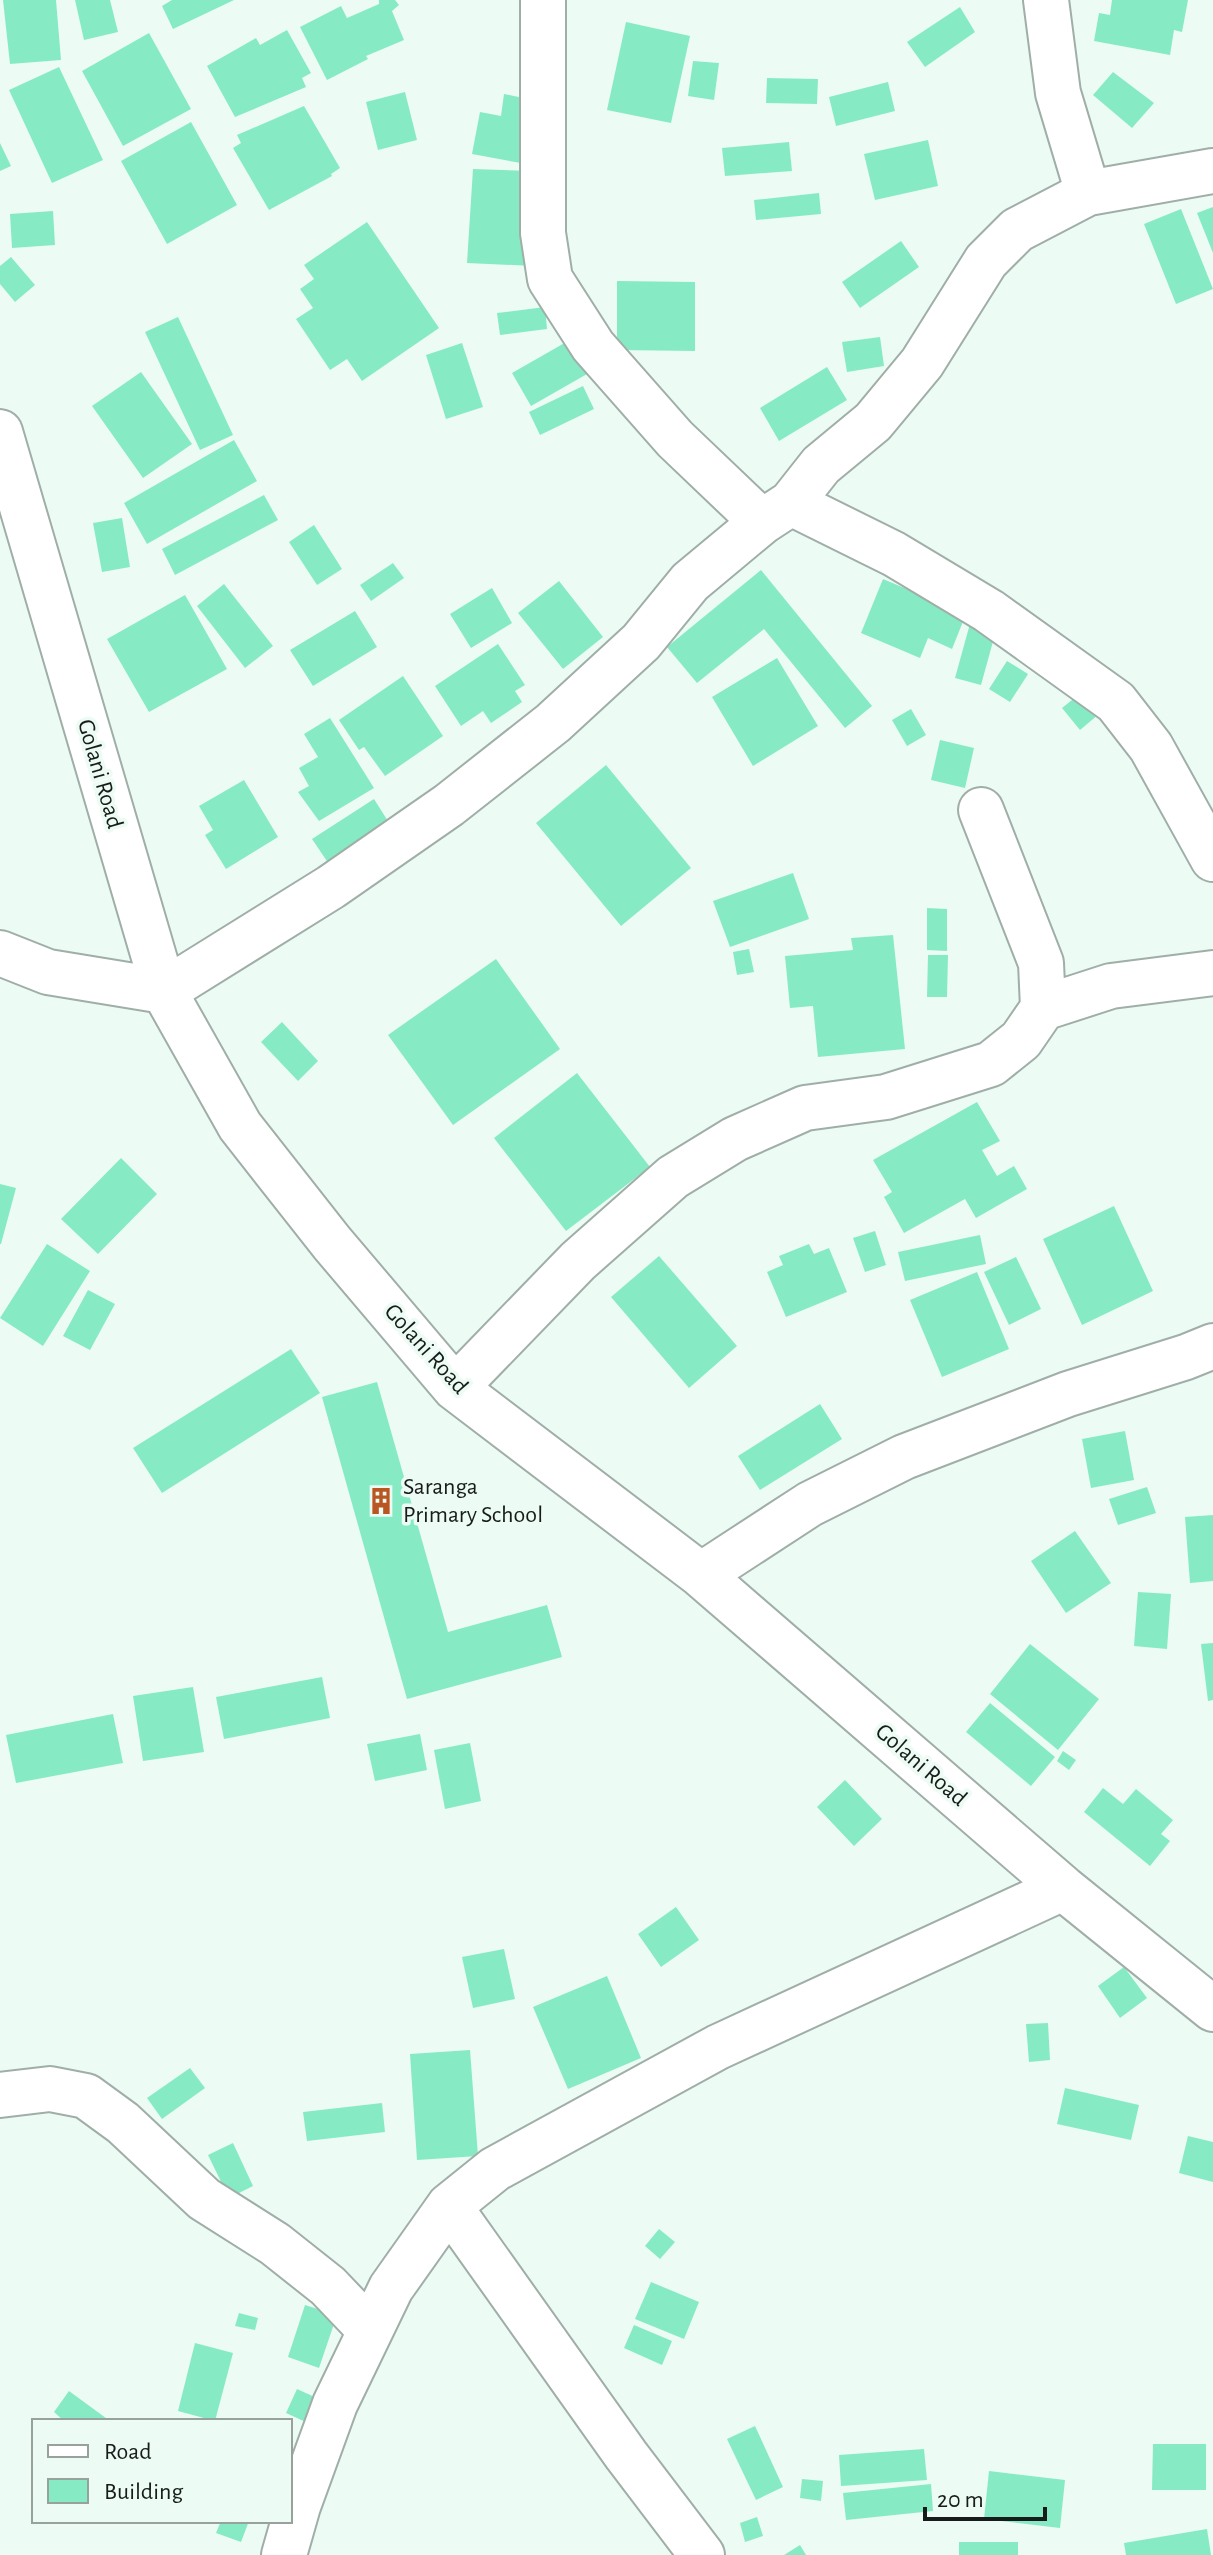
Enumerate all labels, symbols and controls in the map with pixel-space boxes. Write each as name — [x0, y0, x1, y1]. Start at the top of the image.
street label: Golani Road — [73, 717, 127, 831]
street label: Golani Road — [379, 1299, 473, 1399]
place label: Saranga Primary School — [403, 1475, 543, 1527]
building icon: Saranga Primary School — [366, 1486, 396, 1516]
street label: Golani Road — [871, 1719, 971, 1811]
legend — [32, 2419, 292, 2523]
text: Road — [104, 2440, 152, 2464]
scale bar — [925, 2471, 1045, 2521]
text: Building — [104, 2480, 183, 2504]
text: 20 m — [937, 2488, 984, 2512]

